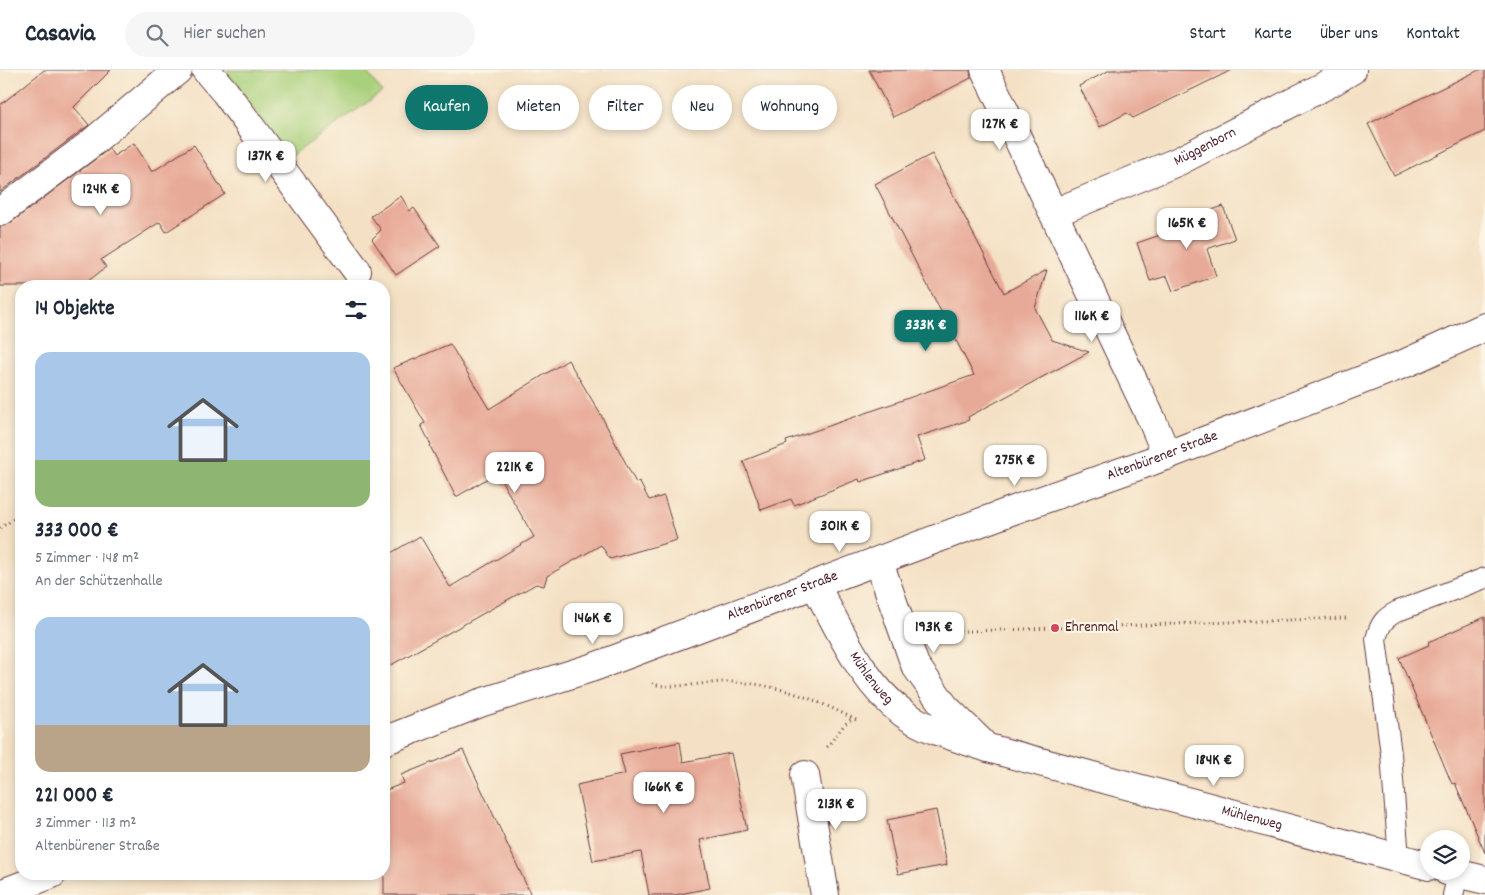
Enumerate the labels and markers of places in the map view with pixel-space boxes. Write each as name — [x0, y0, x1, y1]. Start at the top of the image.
pin: 127K € — [959, 108, 1041, 151]
pin: 137K € — [225, 140, 307, 183]
pin: 124K € — [60, 174, 142, 216]
pin: 165K € — [1146, 208, 1228, 250]
pin: 116K € — [1051, 300, 1133, 343]
pin: 333K € — [885, 310, 967, 352]
pin: 275K € — [974, 444, 1056, 487]
pin: 221K € — [474, 452, 556, 494]
pin: 301K € — [799, 510, 881, 553]
pin: 146K € — [552, 602, 634, 645]
pin: 193K € — [893, 612, 975, 654]
place label: Ehrenmal — [1065, 617, 1119, 639]
marker: Ehrenmal — [1049, 622, 1061, 634]
pin: 184K € — [1173, 744, 1255, 787]
pin: 166K € — [623, 772, 705, 814]
pin: 213K € — [795, 788, 877, 831]

